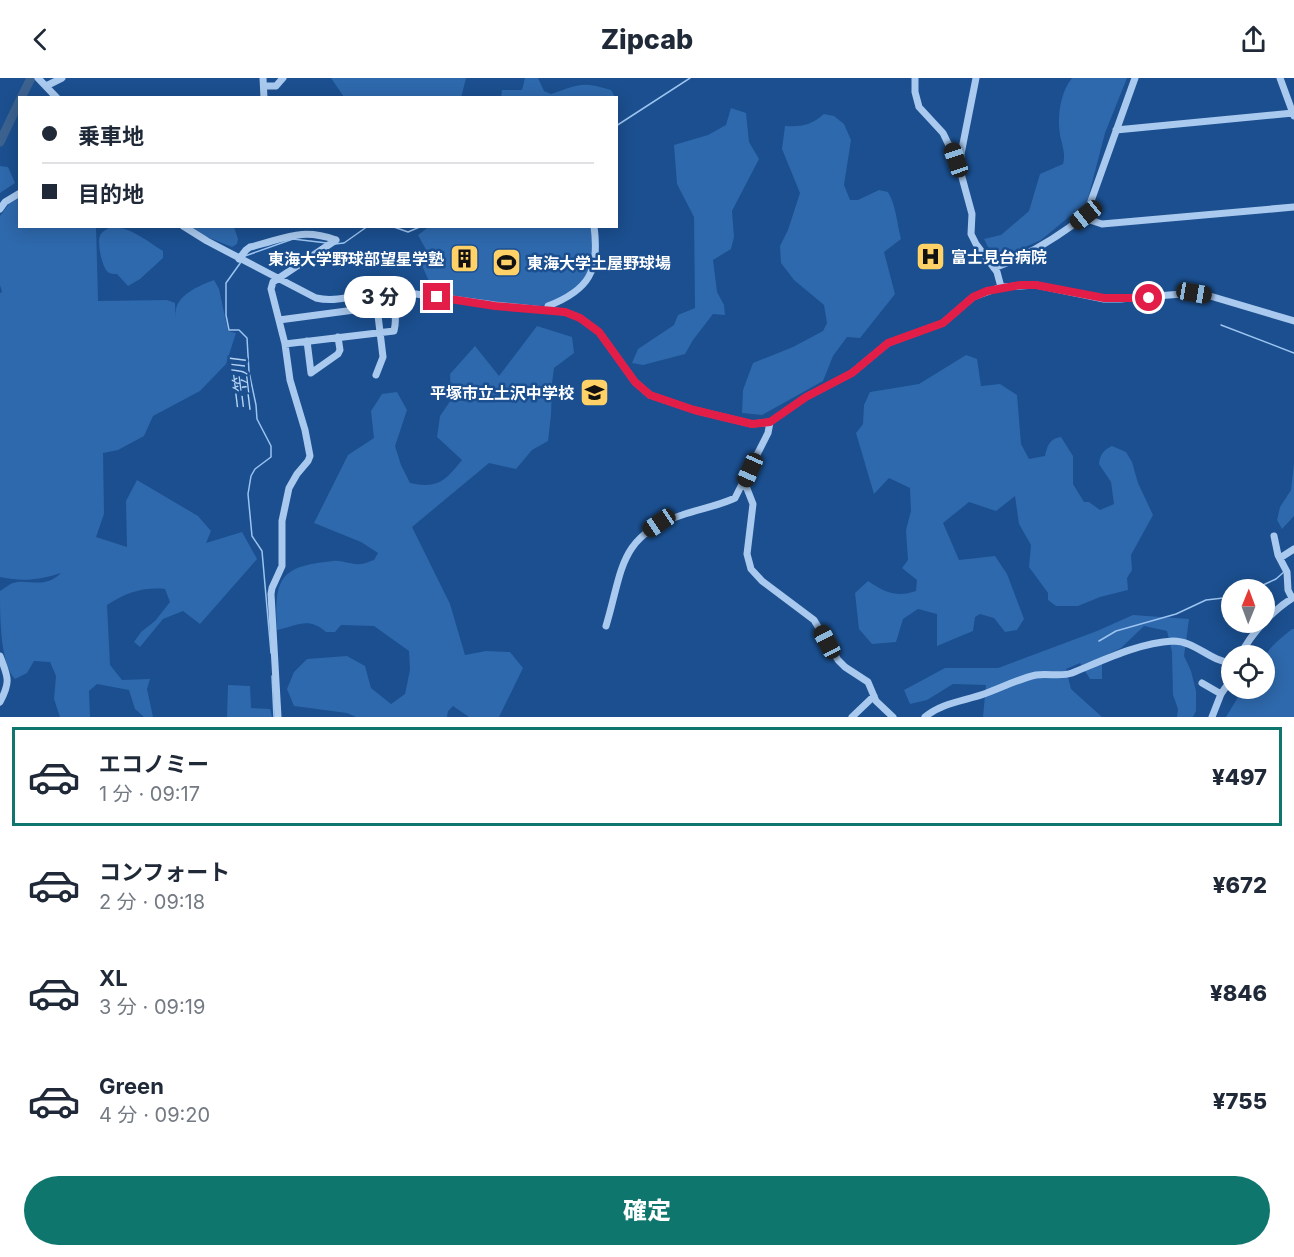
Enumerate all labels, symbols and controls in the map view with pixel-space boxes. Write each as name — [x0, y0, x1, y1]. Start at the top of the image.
icon: back — [24, 23, 57, 56]
text: Zipcab — [601, 23, 693, 56]
icon: share — [1237, 23, 1270, 56]
text: 乗車地 — [78, 123, 144, 149]
car — [942, 140, 970, 180]
text: 目的地 — [78, 181, 144, 207]
car — [1066, 197, 1106, 233]
hospital icon: 富士見台病院 — [914, 241, 946, 273]
building icon: 東海大学野球部望星学塾 — [449, 243, 481, 275]
sports icon: 東海大学土屋野球場 — [490, 247, 522, 279]
place label: 富士見台病院 — [951, 247, 1047, 267]
place label: 東海大学野球部望星学塾 — [268, 249, 444, 269]
place label: 東海大学土屋野球場 — [527, 253, 671, 273]
callout: 3 分 — [344, 276, 416, 318]
car — [1175, 281, 1213, 305]
route end — [423, 283, 450, 310]
route start — [1135, 284, 1162, 311]
text: 3 分 — [361, 285, 399, 309]
water label: 三笠川 — [227, 355, 255, 413]
school or university icon: 平塚市立土沢中学校 — [579, 377, 611, 409]
place label: 平塚市立土沢中学校 — [430, 383, 574, 403]
car — [734, 450, 766, 490]
car — [639, 505, 679, 541]
north arrow — [1221, 579, 1275, 633]
map controls — [1221, 579, 1275, 699]
car — [811, 622, 843, 662]
button: locate — [1221, 645, 1275, 699]
icon: car — [27, 750, 81, 804]
text: エコノミー — [99, 751, 209, 777]
text: ¥497 — [1212, 764, 1267, 790]
text: 1 分 · 09:17 — [99, 782, 200, 806]
icon: car — [27, 858, 81, 912]
text: コンフォート — [99, 859, 230, 885]
text: ¥672 — [1213, 872, 1267, 898]
text: 2 分 · 09:18 — [99, 890, 205, 914]
text: XL — [99, 965, 128, 991]
icon: car — [27, 966, 81, 1020]
text: ¥846 — [1210, 980, 1267, 1006]
text: 3 分 · 09:19 — [99, 995, 205, 1019]
text: Green — [99, 1073, 164, 1099]
icon: car — [27, 1074, 81, 1128]
text: ¥755 — [1213, 1088, 1267, 1114]
text: 4 分 · 09:20 — [99, 1103, 210, 1127]
button: 確定 — [24, 1176, 1270, 1245]

